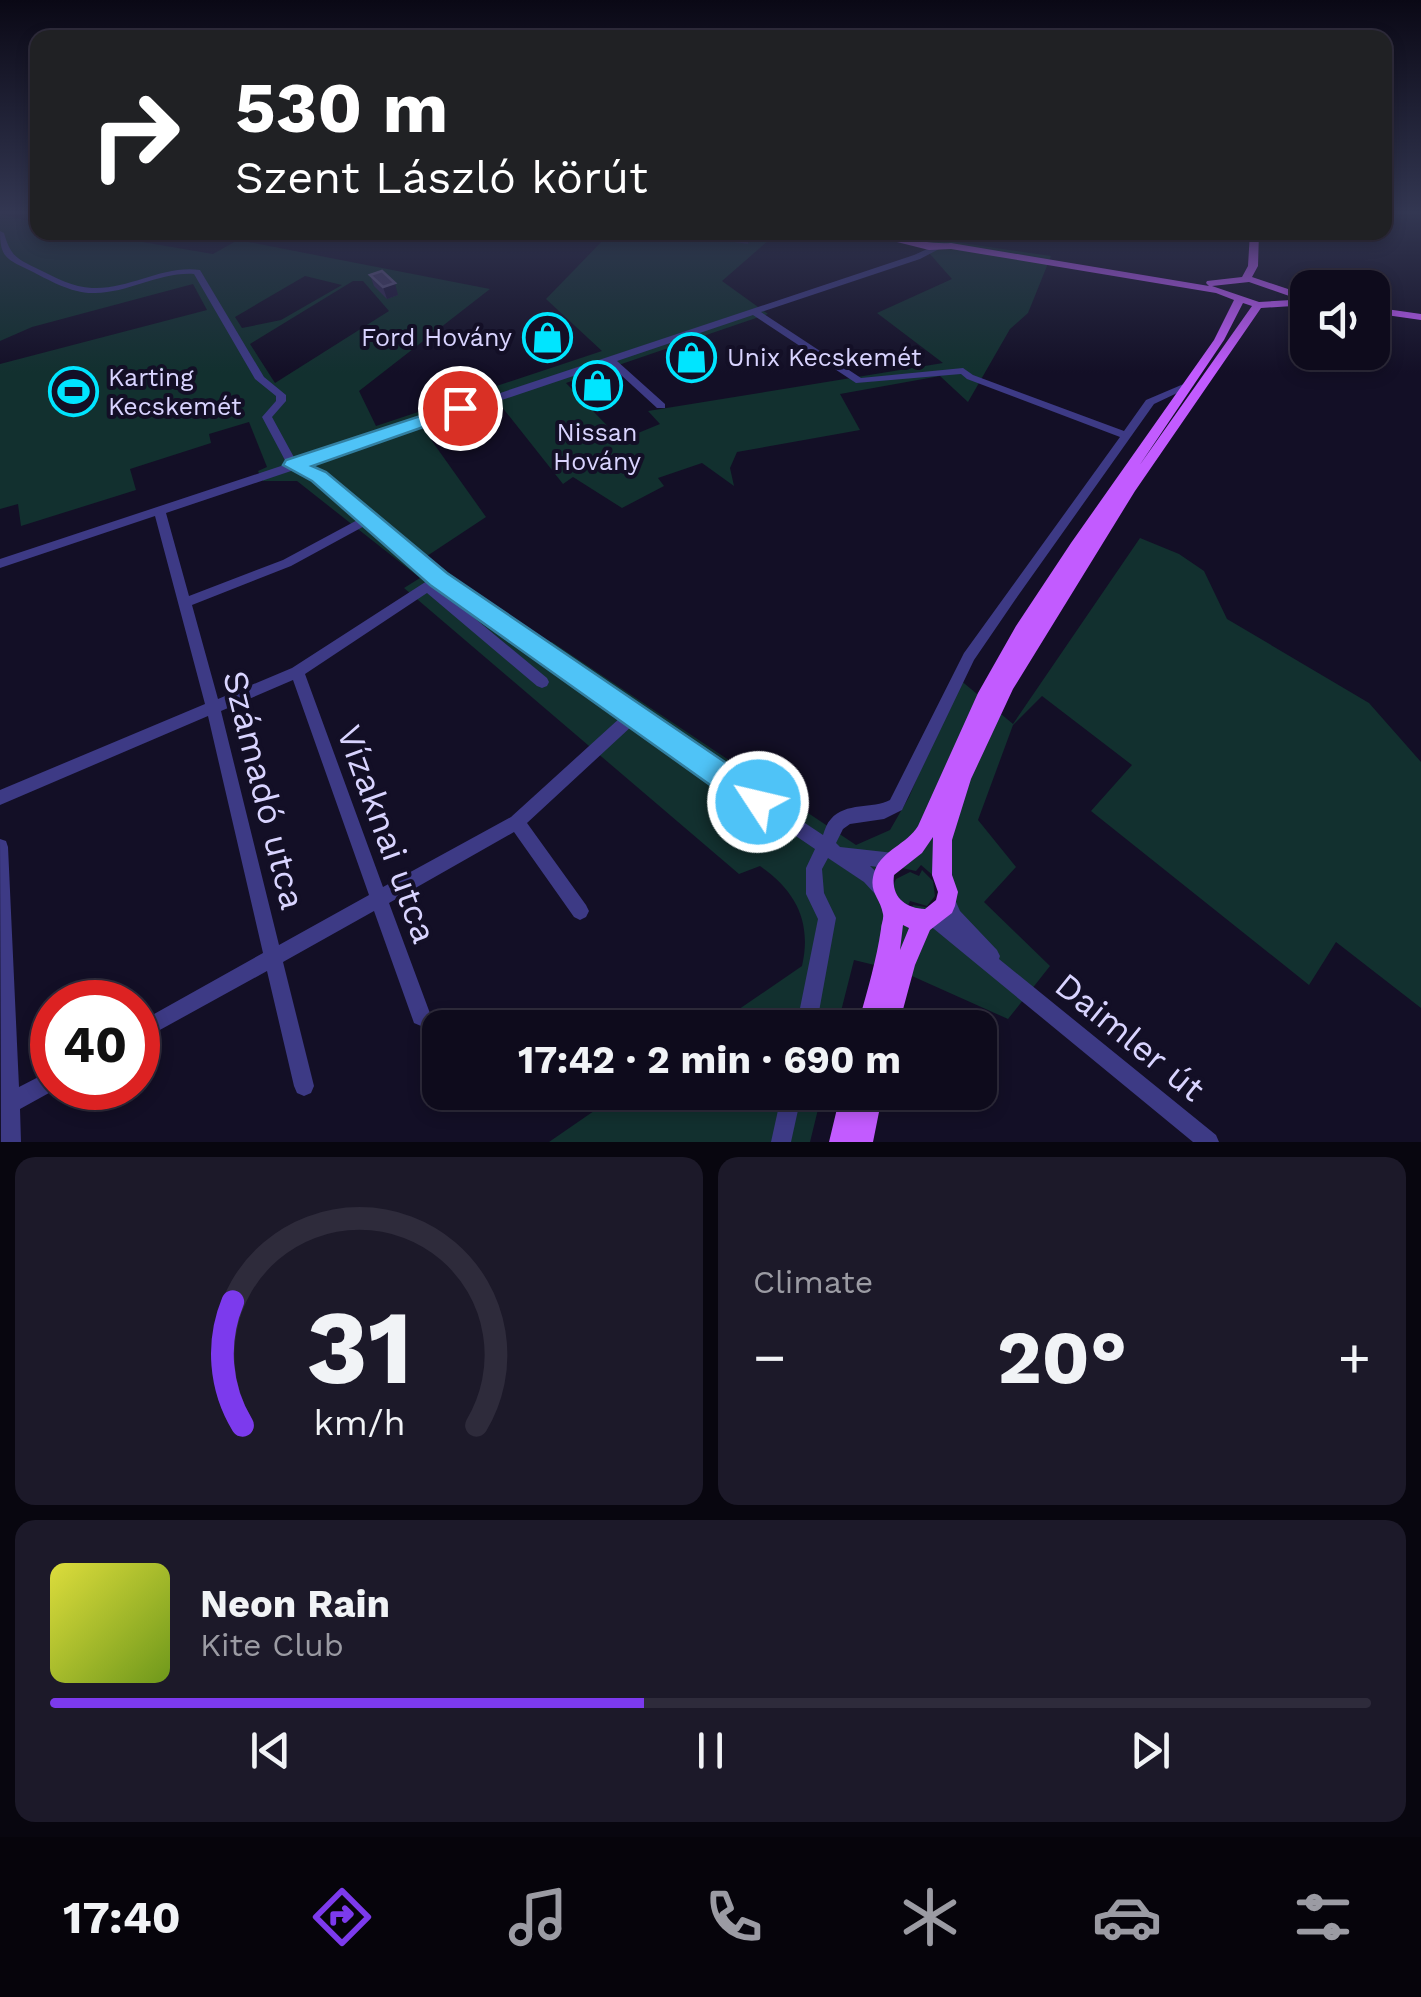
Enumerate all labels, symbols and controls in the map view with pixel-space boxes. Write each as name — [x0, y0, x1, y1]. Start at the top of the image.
text: 530 m — [235, 67, 448, 149]
icon: right — [70, 70, 200, 200]
text: Szent László körút — [235, 151, 648, 204]
map controls — [1290, 270, 1390, 370]
button: sound — [1290, 270, 1390, 370]
shop icon: Ford Hovány — [521, 311, 573, 363]
place label: Ford Hovány — [361, 323, 512, 352]
shop icon: Unix Kecskemét — [666, 331, 718, 383]
place label: Unix Kecskemét — [727, 343, 922, 372]
shop icon: Nissan Hovány — [571, 360, 623, 412]
place label: Karting Kecskemét — [108, 363, 242, 421]
sports icon: Karting Kecskemét — [47, 365, 99, 417]
pin — [418, 366, 503, 451]
icon: arrive — [433, 381, 488, 436]
place label: Nissan Hovány — [553, 418, 641, 476]
street label: Számadó utca — [214, 666, 314, 914]
street label: Vízaknai utca — [328, 719, 446, 949]
position arrow — [706, 750, 810, 854]
street label: Daimler út — [1047, 964, 1214, 1110]
speed limit sign: 40 — [30, 980, 160, 1110]
text: 17:42 · 2 min · 690 m — [518, 1038, 901, 1082]
text: Climate — [753, 1263, 873, 1301]
text: 31 — [306, 1286, 412, 1408]
text: 20° — [997, 1313, 1127, 1401]
text: − — [753, 1325, 786, 1389]
text: + — [1338, 1325, 1371, 1389]
text: km/h — [313, 1402, 405, 1444]
text: Neon Rain — [200, 1582, 390, 1626]
text: Kite Club — [200, 1626, 344, 1664]
icon: previous — [243, 1723, 298, 1778]
icon: pause — [683, 1723, 738, 1778]
icon: next — [1123, 1723, 1178, 1778]
icon: directions — [307, 1882, 377, 1952]
icon: music — [503, 1882, 573, 1952]
icon: phone — [699, 1882, 769, 1952]
icon: climate — [895, 1882, 965, 1952]
icon: car — [1092, 1882, 1162, 1952]
icon: filters — [1288, 1882, 1358, 1952]
text: 17:40 — [63, 1891, 181, 1944]

